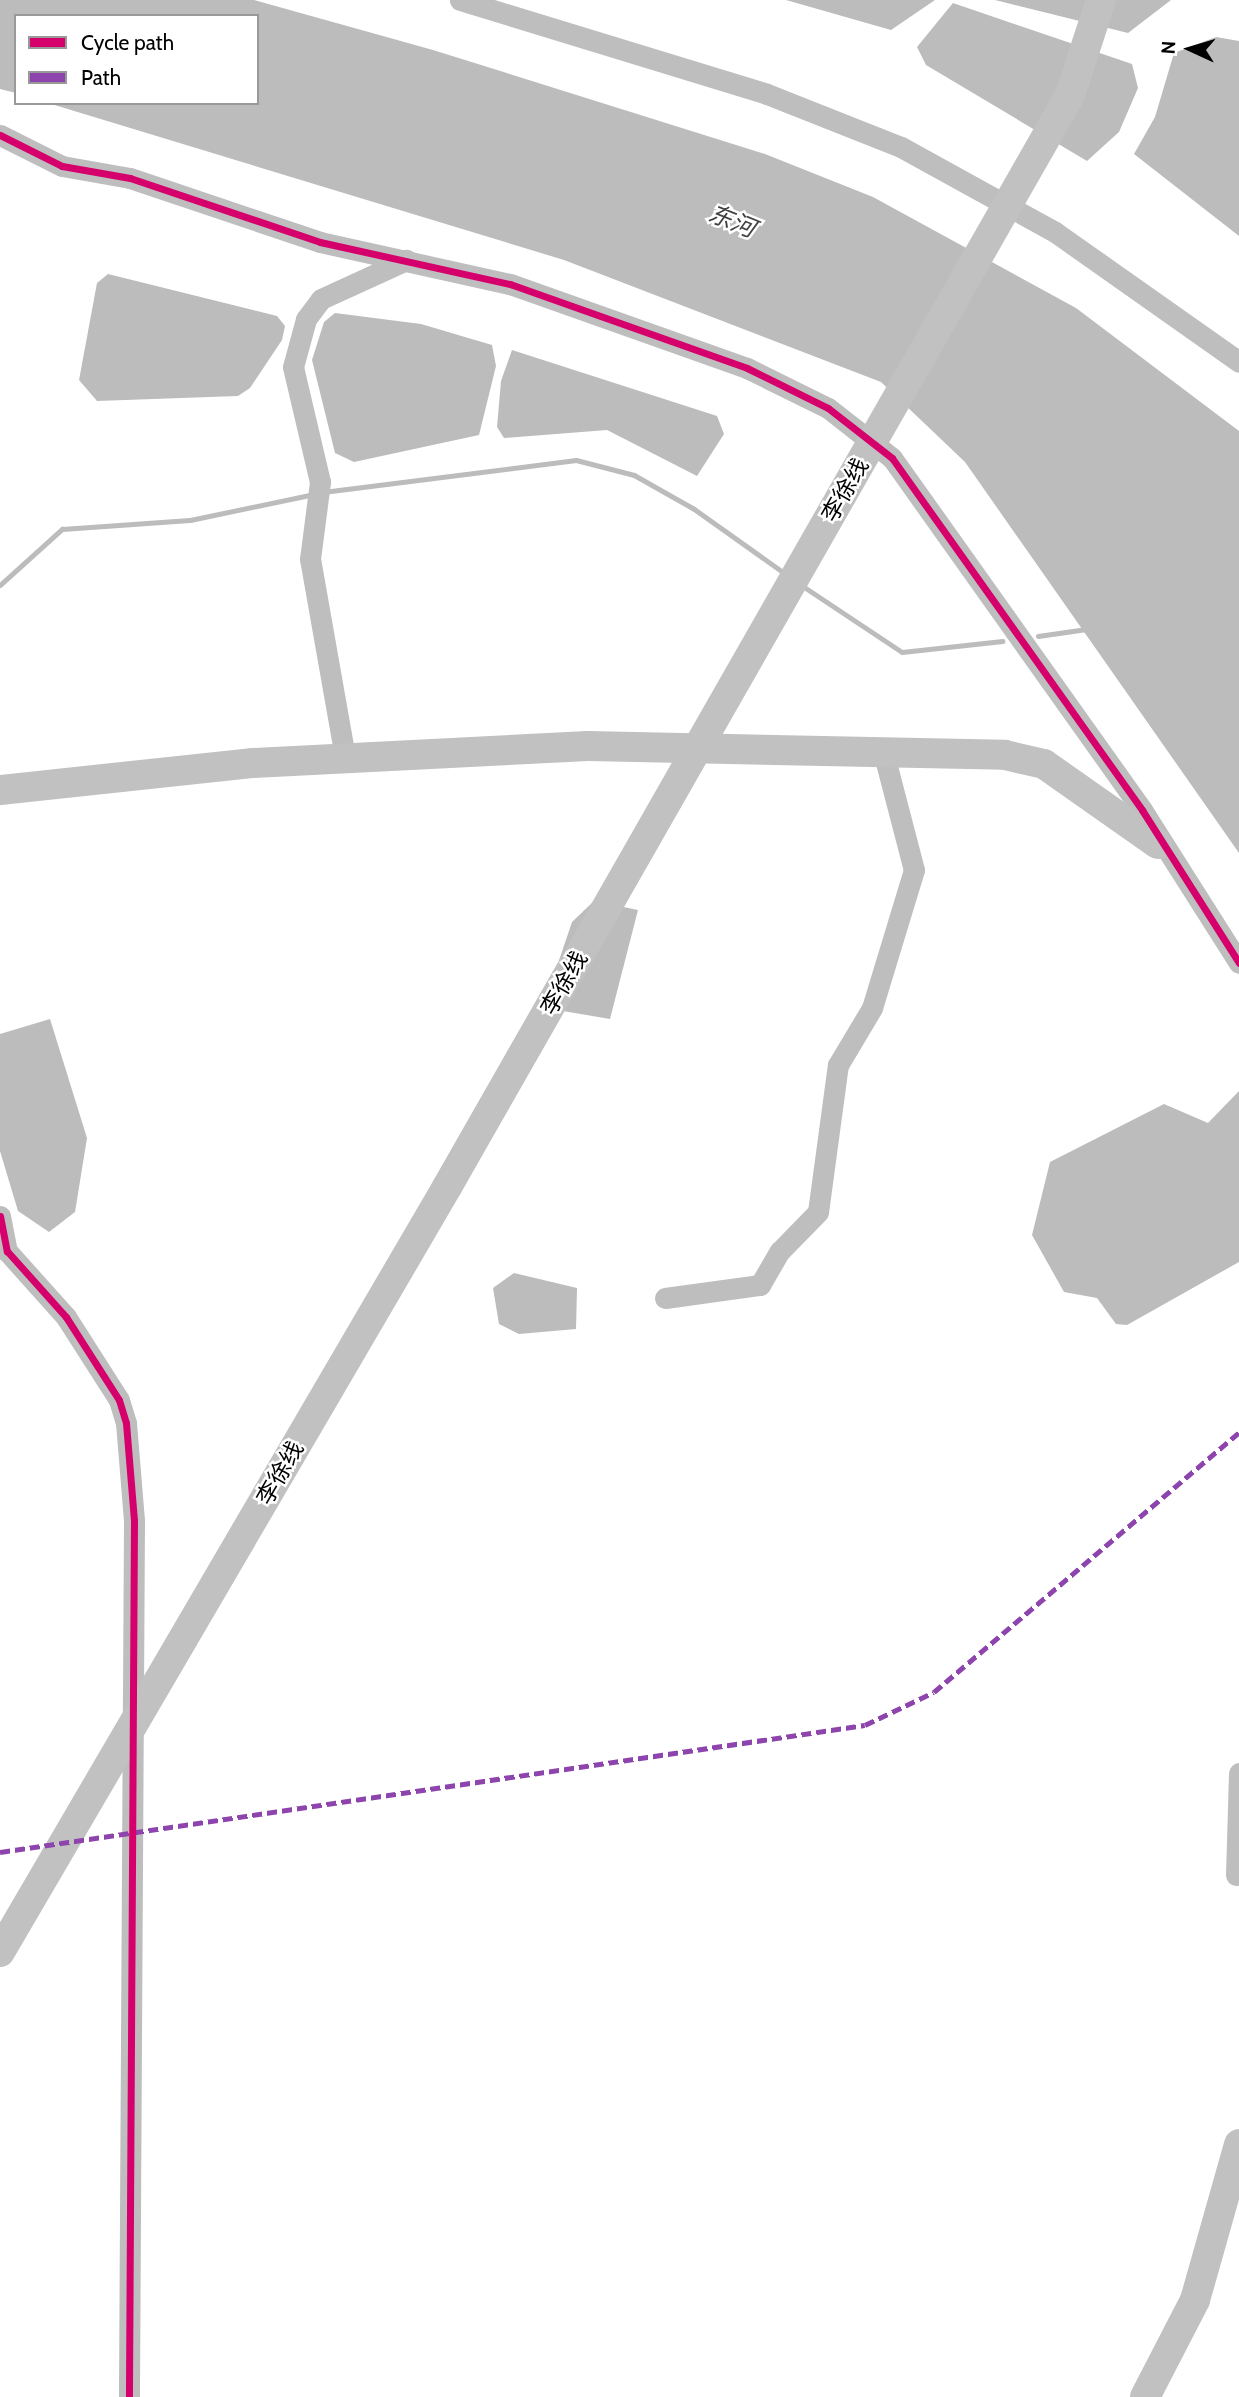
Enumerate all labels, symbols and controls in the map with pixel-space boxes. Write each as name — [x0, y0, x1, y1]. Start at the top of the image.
legend — [14, 14, 259, 105]
north arrow — [1155, 14, 1225, 84]
text: Cycle path — [81, 30, 174, 55]
text: N — [1157, 40, 1180, 55]
text: Path — [81, 65, 121, 90]
water label: 东河 — [704, 199, 760, 243]
street label: 李徐线 — [816, 453, 874, 527]
street label: 李徐线 — [535, 946, 593, 1020]
street label: 李徐线 — [251, 1436, 309, 1510]

